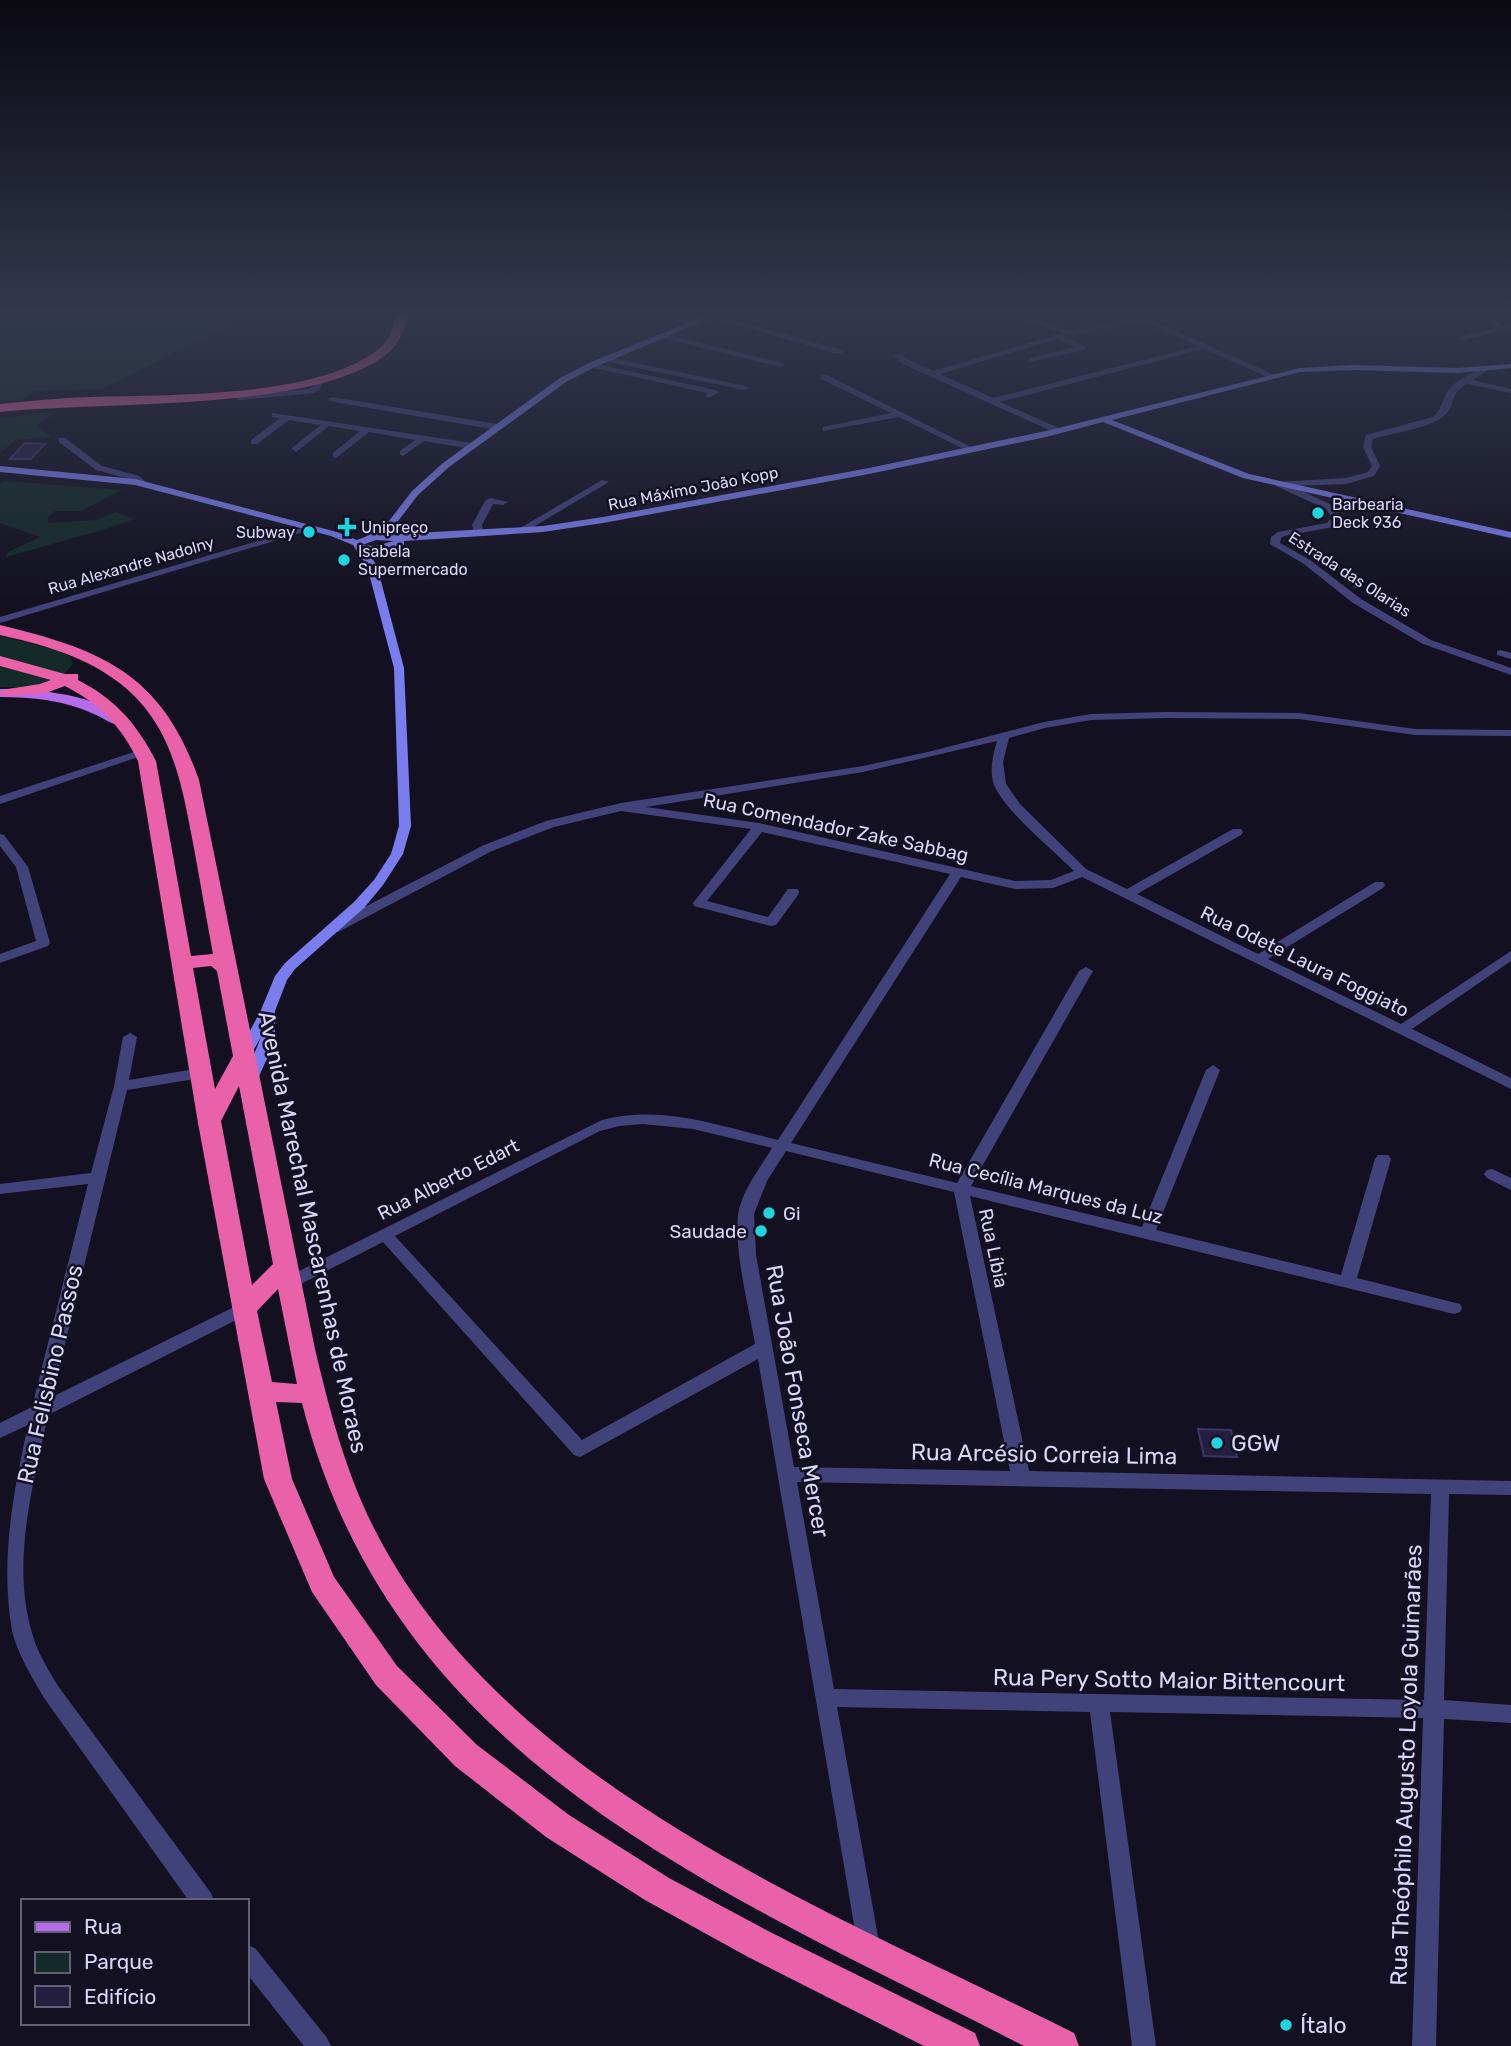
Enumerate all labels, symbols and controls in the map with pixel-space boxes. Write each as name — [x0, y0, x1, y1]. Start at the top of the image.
street label: Rua Máximo João Kopp — [606, 463, 780, 514]
place label: Barbearia Deck 936 — [1332, 495, 1404, 532]
marker: Barbearia Deck 936 — [1310, 505, 1326, 521]
place label: Unipreço — [361, 518, 428, 537]
marker: Unipreço — [339, 519, 355, 535]
place label: Subway — [236, 523, 295, 542]
marker: Subway — [301, 524, 317, 540]
street label: Estrada das Olarias — [1285, 528, 1414, 621]
street label: Rua Alexandre Nadolny — [46, 533, 217, 598]
place label: Isabela Supermercado — [358, 542, 468, 579]
marker: Isabela Supermercado — [336, 552, 352, 568]
street label: Rua Comendador Zake Sabbag — [701, 788, 971, 867]
street label: Rua Odete Laura Foggiato — [1197, 901, 1413, 1022]
street label: Avenida Marechal Mascarenhas de Moraes — [252, 1008, 374, 1456]
street label: Rua Alberto Edart — [374, 1134, 523, 1225]
street label: Rua Cecília Marques da Luz — [927, 1148, 1165, 1229]
place label: Gi — [783, 1202, 801, 1225]
marker: Gi — [761, 1205, 777, 1221]
street label: Rua Líbia — [974, 1206, 1013, 1290]
place label: Saudade — [670, 1220, 747, 1243]
marker: Saudade — [753, 1223, 769, 1239]
street label: Rua Felisbino Passos — [11, 1262, 89, 1486]
street label: Rua João Fonseca Mercer — [760, 1262, 836, 1540]
place label: GGW — [1231, 1429, 1281, 1457]
marker: GGW — [1209, 1435, 1225, 1451]
street label: Rua Arcésio Correia Lima — [911, 1438, 1177, 1470]
street label: Rua Theóphilo Augusto Loyola Guimarães — [1384, 1544, 1428, 1986]
street label: Rua Pery Sotto Maior Bittencourt — [993, 1663, 1345, 1697]
legend — [21, 1899, 248, 2025]
text: Rua — [84, 1914, 122, 1939]
text: Parque — [84, 1949, 154, 1974]
text: Edifício — [84, 1984, 156, 2009]
place label: Ítalo — [1300, 2011, 1347, 2039]
marker: Ítalo — [1278, 2017, 1294, 2033]

